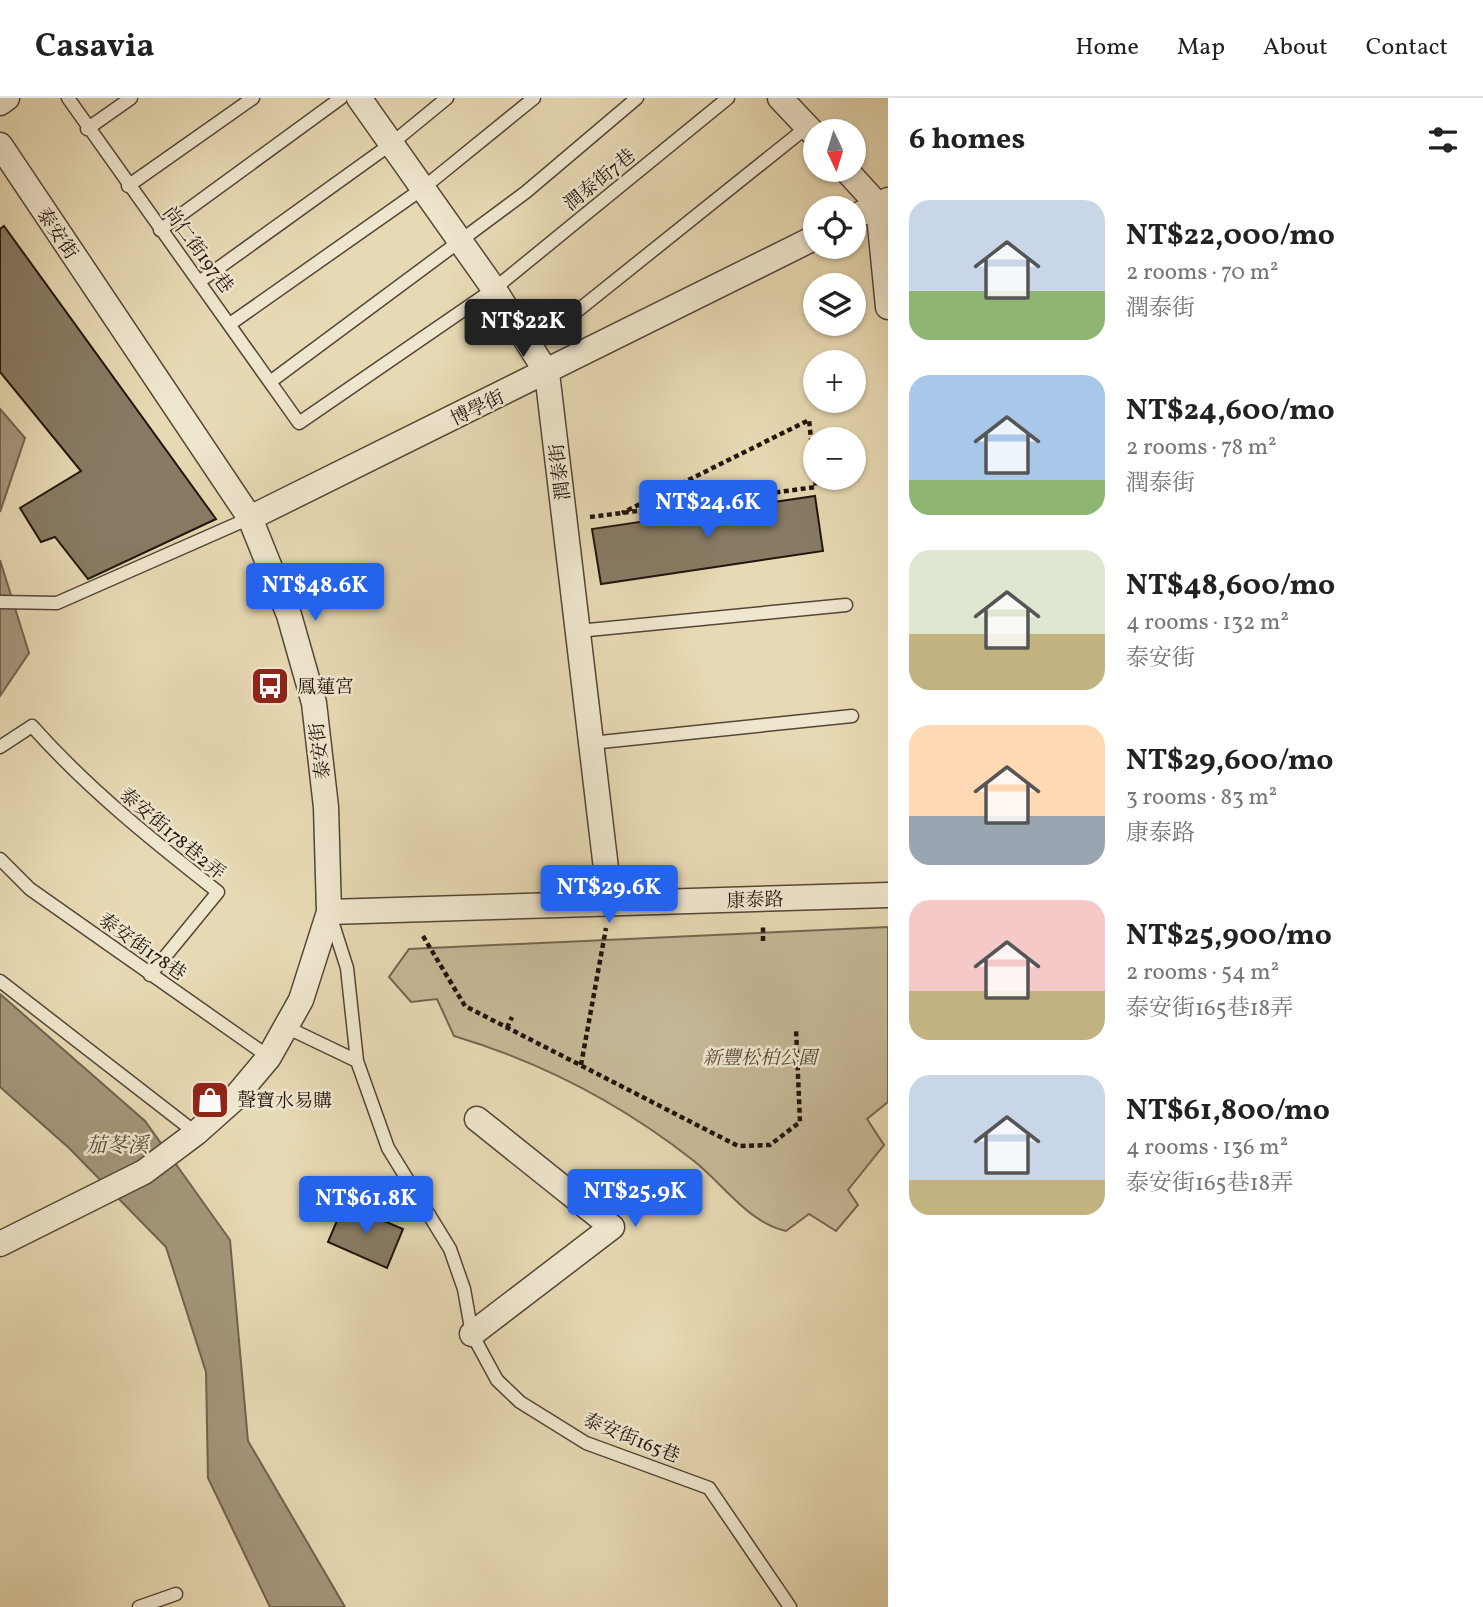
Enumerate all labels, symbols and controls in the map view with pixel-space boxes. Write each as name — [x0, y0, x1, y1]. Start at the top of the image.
text: Casavia — [35, 25, 155, 71]
text: Home — [1075, 31, 1139, 65]
text: Map — [1177, 31, 1225, 65]
text: About — [1263, 31, 1328, 65]
text: Contact — [1366, 31, 1448, 65]
north arrow — [803, 119, 866, 182]
map controls — [803, 119, 866, 490]
text: 6 homes — [909, 119, 1025, 161]
icon: filters — [1424, 121, 1462, 159]
street label: 潤泰街7巷 — [559, 144, 642, 217]
button: locate — [803, 196, 866, 259]
street label: 尚仁街197巷 — [156, 201, 239, 299]
street label: 泰安街 — [30, 203, 83, 265]
text: NT$22,000/mo — [1126, 215, 1335, 257]
icon: home — [965, 228, 1049, 312]
text: 2 rooms · 70 m² — [1126, 257, 1279, 289]
button: layers — [803, 273, 866, 336]
text: 潤泰街 — [1126, 293, 1195, 325]
pin: NT$22K — [466, 300, 580, 359]
text: NT$22K — [481, 306, 565, 338]
button: + — [803, 350, 866, 413]
street label: 博學街 — [447, 385, 509, 433]
text: NT$24,600/mo — [1126, 390, 1335, 432]
icon: home — [965, 403, 1049, 487]
button: − — [803, 427, 866, 490]
text: 2 rooms · 78 m² — [1126, 432, 1277, 464]
street label: 潤泰街 — [545, 442, 577, 502]
text: 潤泰街 — [1126, 468, 1195, 500]
pin: NT$24.6K — [636, 480, 780, 540]
text: NT$24.6K — [655, 487, 761, 519]
pin: NT$48.6K — [243, 564, 387, 623]
text: NT$48,600/mo — [1126, 565, 1335, 607]
text: NT$48.6K — [262, 570, 368, 602]
icon: home — [965, 578, 1049, 662]
text: 4 rooms · 132 m² — [1126, 607, 1289, 639]
text: 泰安街 — [1126, 643, 1195, 675]
bus stop icon: 鳳蓮宮 — [249, 665, 291, 707]
place label: 鳳蓮宮 — [297, 675, 354, 701]
street label: 泰安街 — [305, 721, 337, 781]
text: NT$29,600/mo — [1126, 740, 1333, 782]
icon: home — [965, 753, 1049, 837]
text: 3 rooms · 83 m² — [1126, 782, 1277, 814]
street label: 泰安街178巷2弄 — [113, 783, 230, 887]
text: 康泰路 — [1126, 818, 1195, 850]
pin: NT$29.6K — [537, 866, 681, 925]
text: NT$29.6K — [557, 872, 661, 904]
street label: 康泰路 — [726, 887, 784, 915]
street label: 泰安街178巷 — [93, 908, 191, 987]
text: NT$25,900/mo — [1126, 915, 1332, 957]
icon: home — [965, 928, 1049, 1012]
text: 2 rooms · 54 m² — [1126, 957, 1279, 989]
text: 泰安街165巷18弄 — [1126, 993, 1293, 1025]
park label: 新豐松柏公園 — [703, 1046, 820, 1072]
shop icon: 聲寶水易購 — [189, 1079, 231, 1121]
place label: 聲寶水易購 — [237, 1089, 332, 1115]
text: NT$61,800/mo — [1126, 1090, 1330, 1132]
icon: home — [965, 1103, 1049, 1187]
water label: 茄苳溪 — [86, 1132, 150, 1161]
text: 4 rooms · 136 m² — [1126, 1132, 1288, 1164]
text: 泰安街165巷18弄 — [1126, 1168, 1293, 1200]
pin: NT$25.9K — [563, 1170, 707, 1229]
pin: NT$61.8K — [294, 1176, 438, 1236]
text: NT$25.9K — [583, 1176, 687, 1208]
text: NT$61.8K — [315, 1183, 417, 1215]
street label: 泰安街165巷 — [579, 1408, 683, 1470]

